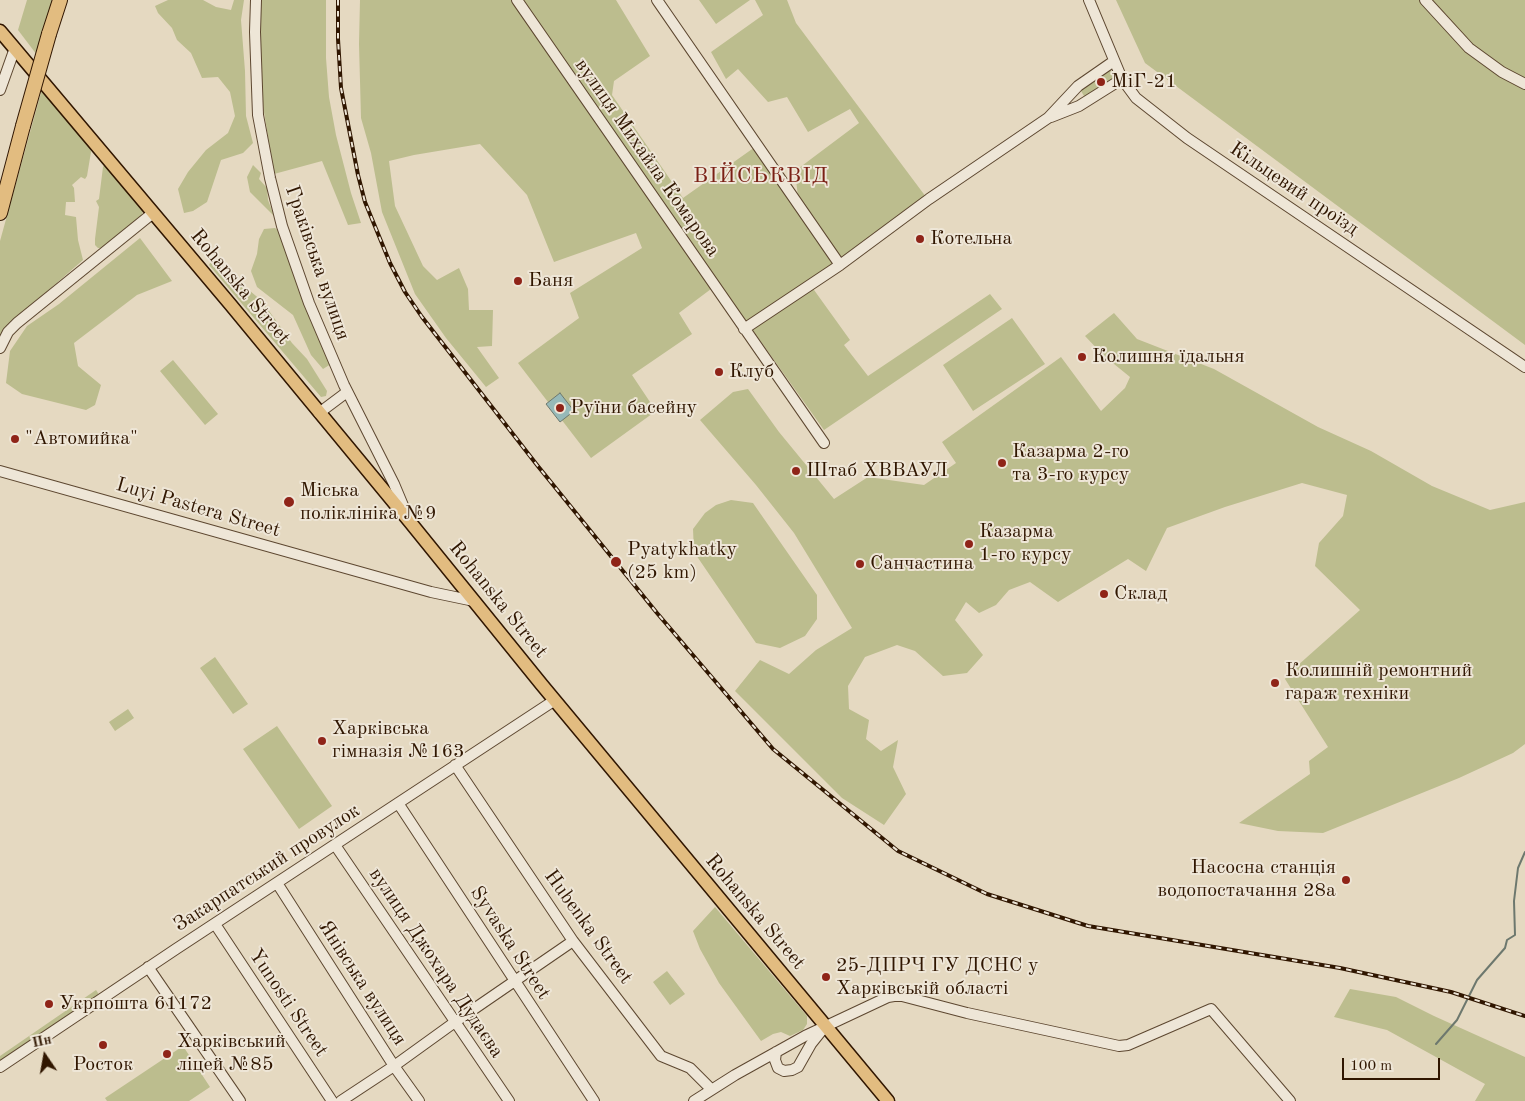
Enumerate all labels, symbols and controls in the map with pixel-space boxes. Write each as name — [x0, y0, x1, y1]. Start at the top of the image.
street label: вулиця Михайла Комарова — [569, 54, 725, 262]
place label: МіГ-21 — [1111, 70, 1177, 94]
marker: МіГ-21 — [1095, 76, 1107, 88]
street label: Кільцевий проїзд — [1225, 137, 1363, 241]
district label: ВІЙСЬКВІД — [692, 163, 830, 189]
street label: Граківська вулиця — [279, 182, 355, 344]
street label: Rohanska Street — [185, 224, 295, 350]
place label: Котельна — [930, 227, 1012, 251]
marker: Котельна — [914, 233, 926, 245]
place label: Баня — [528, 269, 573, 293]
marker: Баня — [512, 275, 524, 287]
place label: Колишня їдальня — [1092, 345, 1245, 369]
marker: Колишня їдальня — [1076, 351, 1088, 363]
place label: Клуб — [729, 360, 774, 384]
marker: Клуб — [713, 366, 725, 378]
place label: Руїни басейну — [570, 396, 697, 420]
marker: Руїни басейну — [554, 402, 566, 414]
place label: "Автомийка" — [25, 427, 138, 451]
marker: "Автомийка" — [9, 433, 21, 445]
place label: Казарма 2-го та 3-го курсу — [1012, 440, 1129, 487]
marker: Казарма 2-го та 3-го курсу — [996, 457, 1008, 469]
place label: Штаб ХВВАУЛ — [806, 459, 948, 483]
marker: Штаб ХВВАУЛ — [790, 465, 802, 477]
street label: Luyi Pastera Street — [113, 473, 283, 543]
place label: Міська поліклініка №9 — [300, 479, 437, 526]
marker: Міська поліклініка №9 — [282, 495, 296, 509]
place label: Казарма 1-го курсу — [979, 520, 1072, 567]
street label: Rohanska Street — [444, 537, 552, 663]
place label: Pyatykhatky (25 km) — [627, 538, 737, 585]
marker: Казарма 1-го курсу — [963, 538, 975, 550]
place label: Санчастина — [870, 552, 974, 576]
marker: Pyatykhatky (25 km) — [609, 555, 623, 569]
marker: Санчастина — [854, 558, 866, 570]
place label: Склад — [1114, 582, 1167, 606]
marker: Склад — [1098, 588, 1110, 600]
place label: Колишній ремонтний гараж техніки — [1285, 659, 1472, 706]
marker: Колишній ремонтний гараж техніки — [1269, 677, 1281, 689]
place label: Харківська гімназія №163 — [332, 717, 465, 764]
marker: Харківська гімназія №163 — [316, 735, 328, 747]
street label: Закарпатський провулок — [169, 799, 365, 937]
street label: Rohanska Street — [700, 849, 810, 975]
place label: Насосна станція водопостачання 28а — [1158, 856, 1336, 903]
street label: вулиця Джохара Дудаєва — [363, 863, 509, 1063]
street label: Hubenka Street — [538, 865, 638, 989]
marker: Насосна станція водопостачання 28а — [1340, 874, 1352, 886]
street label: Syvaska Street — [464, 882, 556, 1004]
street label: Янівська вулиця — [313, 916, 411, 1050]
street label: Yunosti Street — [243, 944, 333, 1062]
place label: 25-ДПРЧ ГУ ДСНС у Харківській області — [836, 954, 1039, 1001]
marker: 25-ДПРЧ ГУ ДСНС у Харківській області — [820, 971, 832, 983]
place label: Укрпошта 61172 — [59, 992, 212, 1016]
marker: Укрпошта 61172 — [43, 998, 55, 1010]
place label: Харківський ліцей №85 — [177, 1030, 286, 1077]
north arrow — [20, 1031, 70, 1081]
text: Пн — [31, 1032, 53, 1050]
marker: Росток — [97, 1039, 109, 1051]
marker: Харківський ліцей №85 — [161, 1048, 173, 1060]
scale bar — [1345, 1048, 1442, 1080]
place label: Росток — [73, 1053, 133, 1077]
text: 100 m — [1350, 1059, 1392, 1074]

